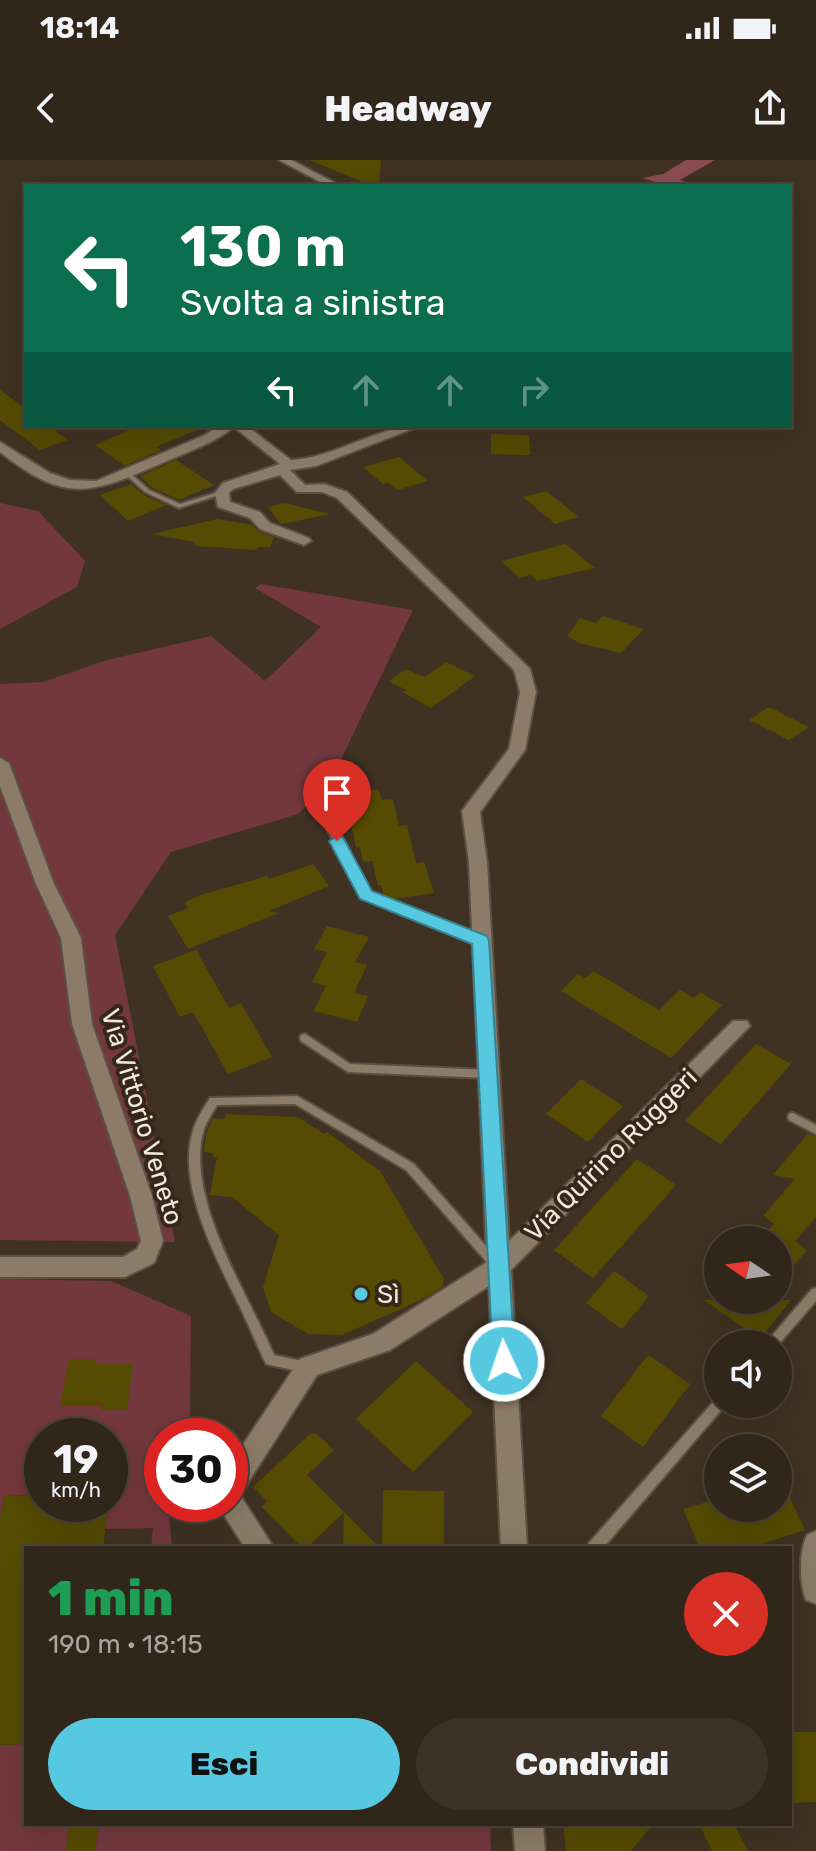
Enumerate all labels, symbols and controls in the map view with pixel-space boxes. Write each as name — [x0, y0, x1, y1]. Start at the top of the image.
text: 18:14 — [40, 10, 119, 46]
icon: back — [24, 86, 68, 130]
icon: share — [748, 86, 792, 130]
text: Headway — [324, 87, 492, 130]
text: 130 m — [180, 214, 346, 280]
icon: left — [48, 216, 152, 320]
text: Svolta a sinistra — [180, 281, 446, 324]
icon: left — [260, 368, 304, 412]
icon: ahead — [344, 368, 388, 412]
icon: ahead — [428, 368, 472, 412]
icon: right — [512, 368, 556, 412]
pin — [303, 759, 371, 841]
icon: arrive — [315, 771, 359, 815]
street label: Via Vittorio Veneto — [94, 1005, 190, 1229]
street label: Via Quirino Ruggeri — [518, 1062, 704, 1248]
north arrow — [704, 1226, 792, 1314]
map controls — [704, 1226, 792, 1522]
place label: Sì — [377, 1279, 399, 1310]
marker: Sì — [352, 1285, 370, 1303]
position arrow — [462, 1319, 546, 1403]
button: sound — [704, 1330, 792, 1418]
speed limit sign: 30 — [144, 1418, 248, 1522]
button: layers — [704, 1434, 792, 1522]
text: 19 — [53, 1436, 99, 1483]
text: km/h — [51, 1478, 101, 1502]
text: 1 min — [48, 1570, 174, 1627]
button: close — [684, 1572, 768, 1656]
text: 190 m · 18:15 — [48, 1629, 203, 1660]
button: Esci — [48, 1718, 400, 1810]
button: Condividi — [416, 1718, 768, 1810]

